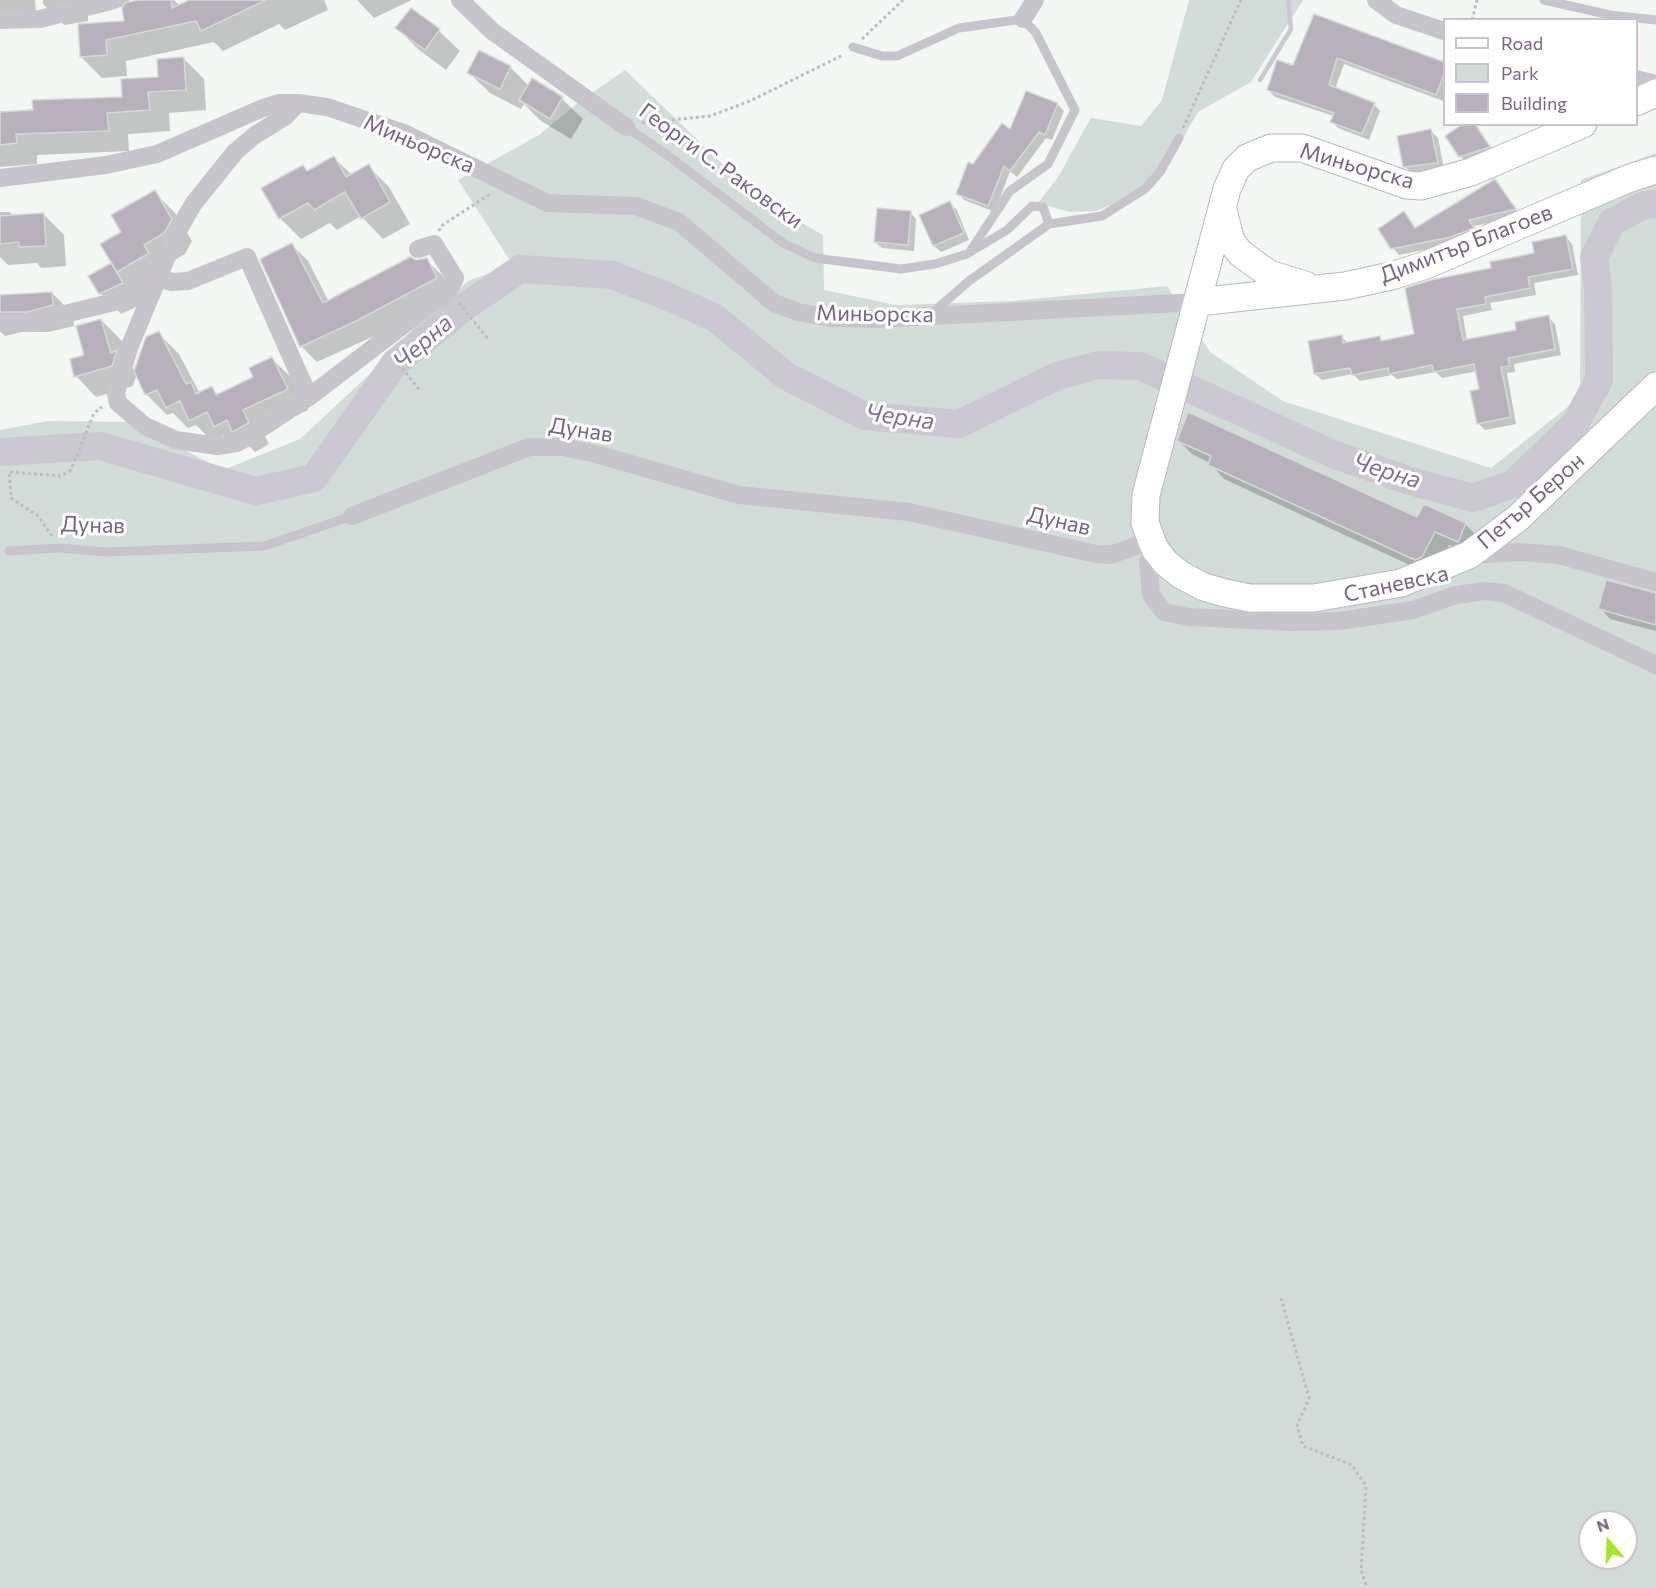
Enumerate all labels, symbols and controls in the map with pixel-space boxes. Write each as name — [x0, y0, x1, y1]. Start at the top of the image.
legend — [1443, 18, 1638, 126]
text: Road — [1501, 32, 1543, 54]
text: Park — [1501, 62, 1539, 84]
text: Building — [1501, 92, 1567, 114]
street label: Георги С. Раковски — [634, 98, 808, 234]
street label: Миньорска — [360, 109, 478, 179]
street label: Миньорска — [1297, 137, 1417, 195]
street label: Димитър Благоев — [1376, 199, 1556, 289]
street label: Миньорска — [816, 300, 934, 328]
water label: Черна — [388, 308, 458, 376]
water label: Черна — [864, 398, 936, 436]
street label: Дунав — [547, 412, 615, 448]
water label: Черна — [1350, 447, 1424, 495]
street label: Петър Берон — [1472, 447, 1590, 555]
street label: Дунав — [1025, 501, 1093, 541]
street label: Дунав — [61, 511, 125, 539]
street label: Станевска — [1341, 560, 1451, 608]
north arrow — [1578, 1510, 1638, 1570]
text: N — [1594, 1513, 1611, 1535]

